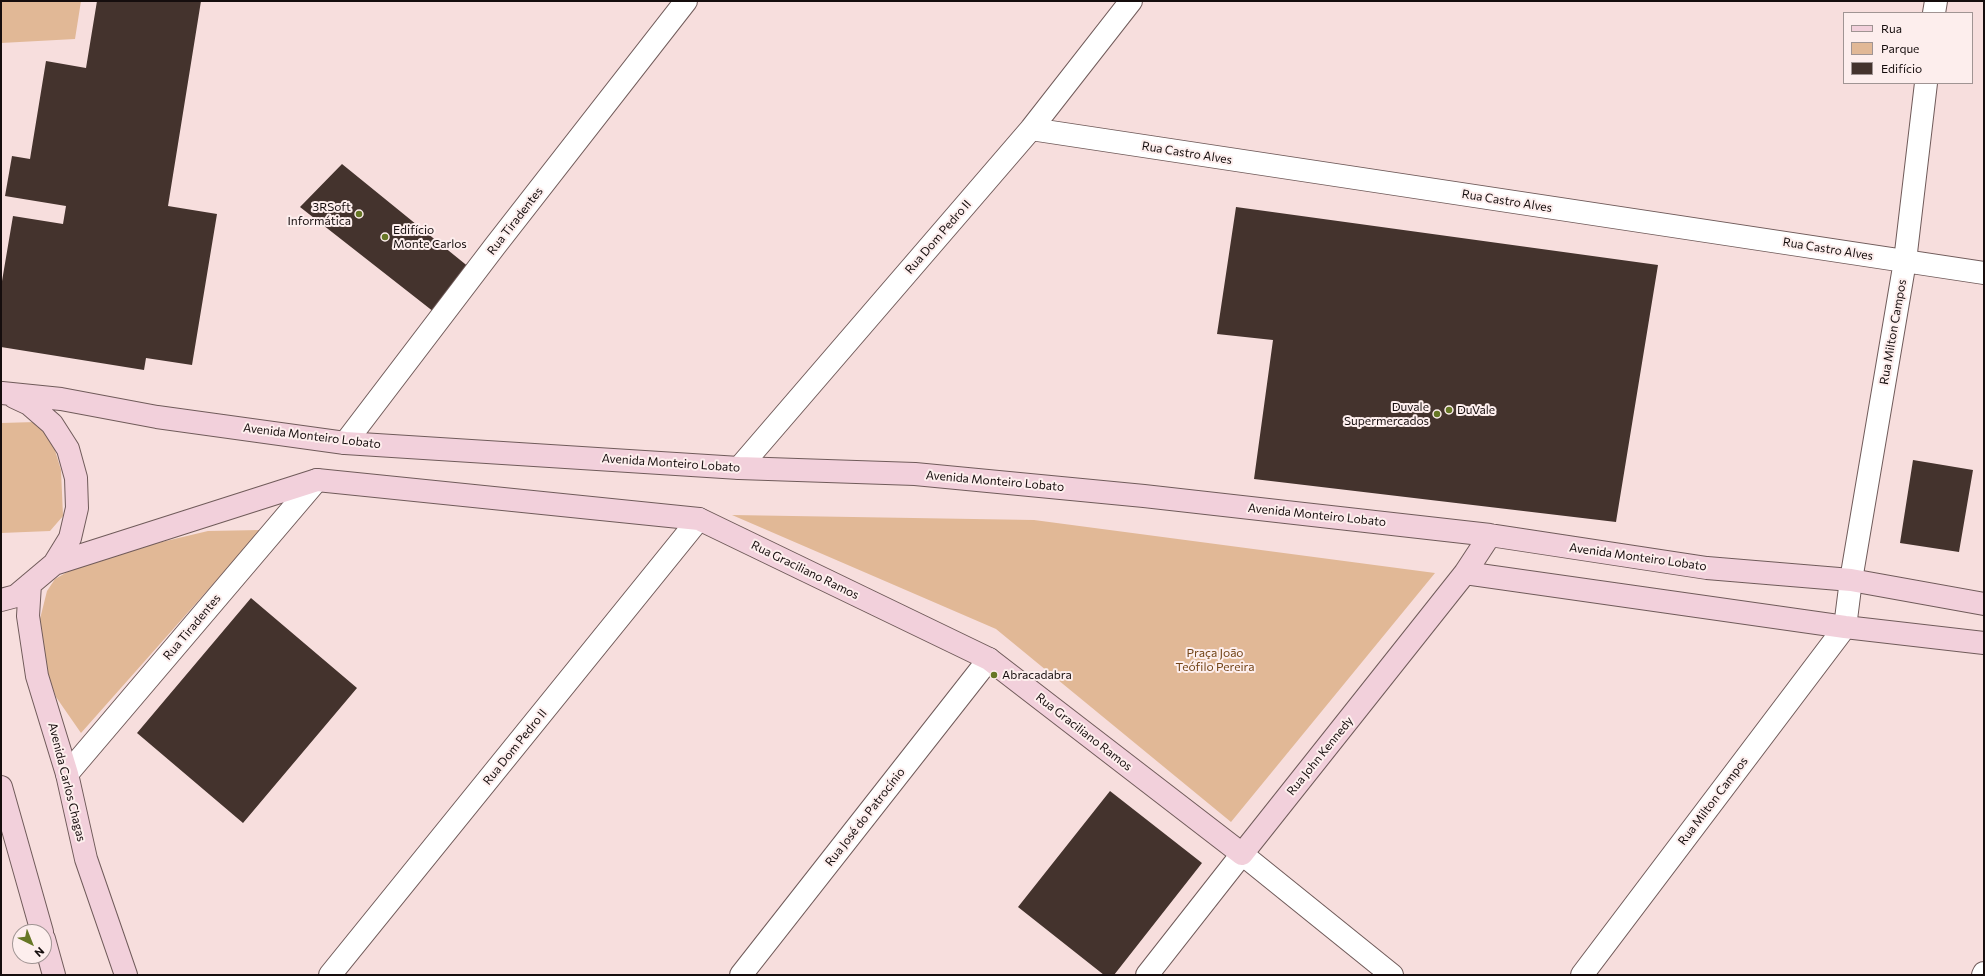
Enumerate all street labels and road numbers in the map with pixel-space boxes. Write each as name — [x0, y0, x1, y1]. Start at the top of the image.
street label: Rua Castro Alves — [1141, 139, 1233, 167]
street label: Rua Tiradentes — [484, 184, 546, 258]
street label: Rua Castro Alves — [1461, 187, 1553, 215]
street label: Rua Dom Pedro II — [902, 197, 974, 277]
street label: Rua Castro Alves — [1782, 235, 1874, 263]
street label: Rua Milton Campos — [1877, 278, 1909, 386]
street label: Avenida Monteiro Lobato — [242, 420, 382, 452]
street label: Avenida Monteiro Lobato — [601, 451, 741, 475]
street label: Avenida Monteiro Lobato — [925, 468, 1065, 494]
street label: Avenida Monteiro Lobato — [1247, 501, 1387, 529]
street label: Rua Graciliano Ramos — [749, 538, 861, 602]
street label: Avenida Monteiro Lobato — [1568, 540, 1708, 574]
street label: Rua Tiradentes — [160, 591, 224, 663]
street label: Rua Graciliano Ramos — [1033, 690, 1135, 774]
street label: Rua Dom Pedro II — [480, 706, 550, 788]
street label: Rua John Kennedy — [1284, 714, 1356, 798]
street label: Avenida Carlos Chagas — [45, 721, 89, 843]
street label: Rua Milton Campos — [1675, 754, 1751, 848]
street label: Rua José do Patrocínio — [822, 765, 908, 869]

